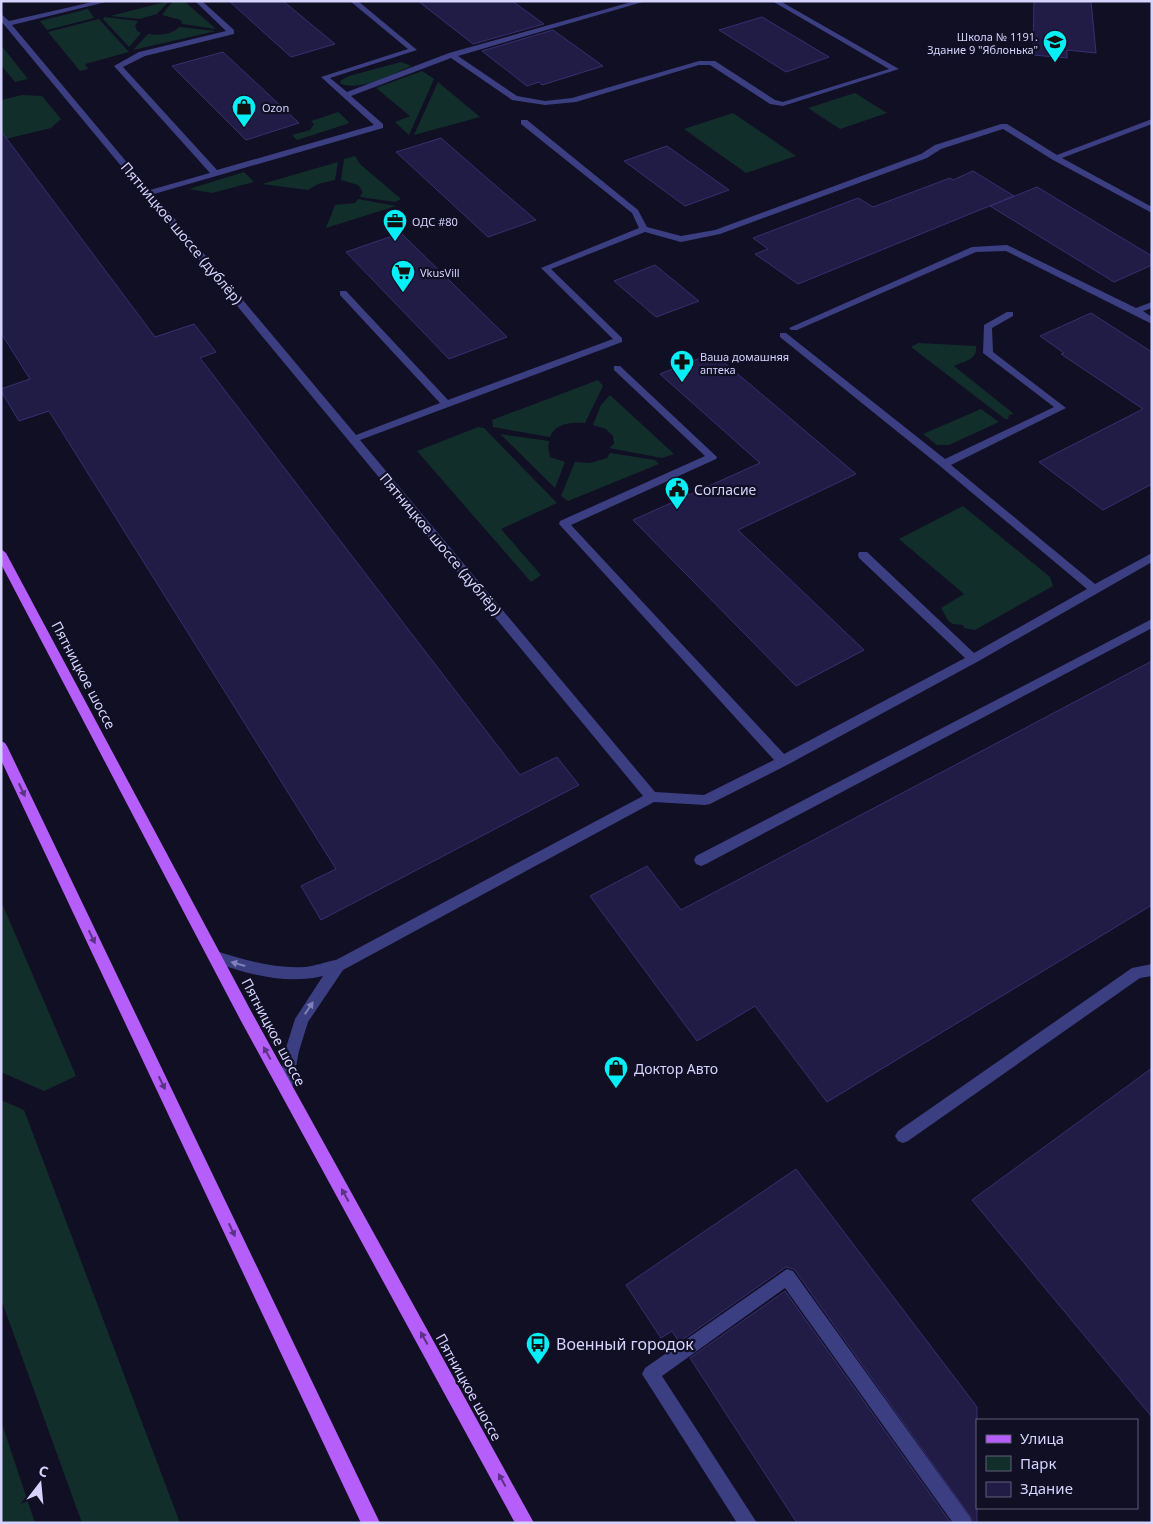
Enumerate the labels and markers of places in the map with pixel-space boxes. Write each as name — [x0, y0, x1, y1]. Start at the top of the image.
place label: Школа № 1191. Здание 9 "Яблонька" — [927, 29, 1038, 57]
school or university icon: Школа № 1191. Здание 9 "Яблонька" — [1042, 29, 1068, 63]
shop icon: Ozon — [231, 94, 257, 128]
place label: Ozon — [262, 100, 289, 115]
office icon: ОДС #80 — [382, 208, 408, 242]
place label: ОДС #80 — [412, 214, 458, 229]
supermarket icon: VkusVill — [390, 259, 416, 293]
place label: VkusVill — [420, 265, 460, 280]
pharmacy icon: Ваша домашняя аптека — [669, 349, 695, 383]
place label: Ваша домашняя аптека — [700, 349, 789, 377]
public building icon: Согласие — [664, 476, 690, 510]
place label: Согласие — [694, 480, 757, 499]
shop icon: Доктор Авто — [603, 1055, 629, 1089]
place label: Доктор Авто — [634, 1059, 718, 1078]
bus stop icon: Военный городок — [525, 1331, 551, 1365]
place label: Военный городок — [556, 1333, 694, 1355]

